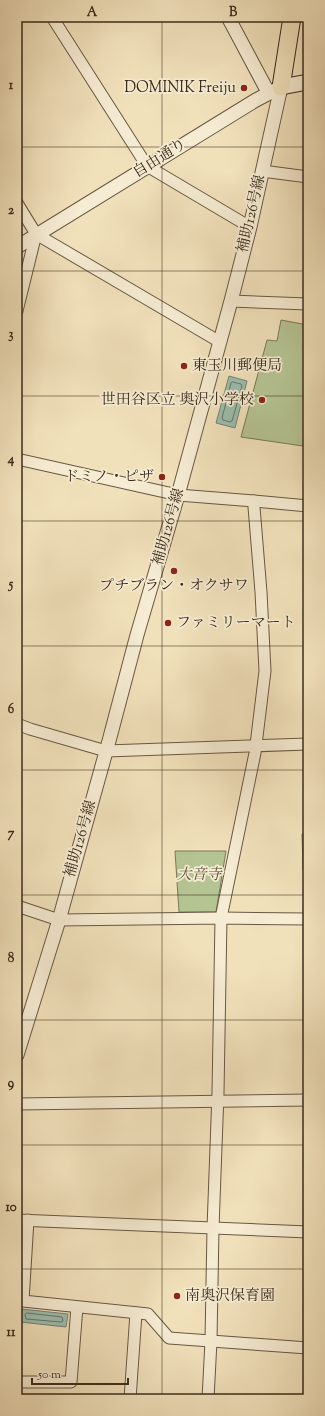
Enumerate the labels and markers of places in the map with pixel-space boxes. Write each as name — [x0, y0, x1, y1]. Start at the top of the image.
place label: DOMINIK Freiju — [124, 78, 236, 99]
marker: DOMINIK Freiju — [239, 83, 249, 93]
place label: 東玉川郵便局 — [192, 356, 282, 377]
marker: 東玉川郵便局 — [179, 361, 189, 371]
place label: 世田谷区立 奥沢小学校 — [101, 390, 254, 411]
marker: 世田谷区立 奥沢小学校 — [257, 395, 267, 405]
place label: ドミノ・ピザ — [64, 467, 154, 488]
marker: ドミノ・ピザ — [157, 472, 167, 482]
marker: プチブラン・オクサワ — [169, 566, 179, 576]
place label: プチブラン・オクサワ — [99, 576, 249, 597]
place label: ファミリーマート — [176, 613, 296, 634]
marker: ファミリーマート — [163, 618, 173, 628]
place label: 南奥沢保育園 — [185, 1286, 275, 1307]
marker: 南奥沢保育園 — [172, 1291, 182, 1301]

